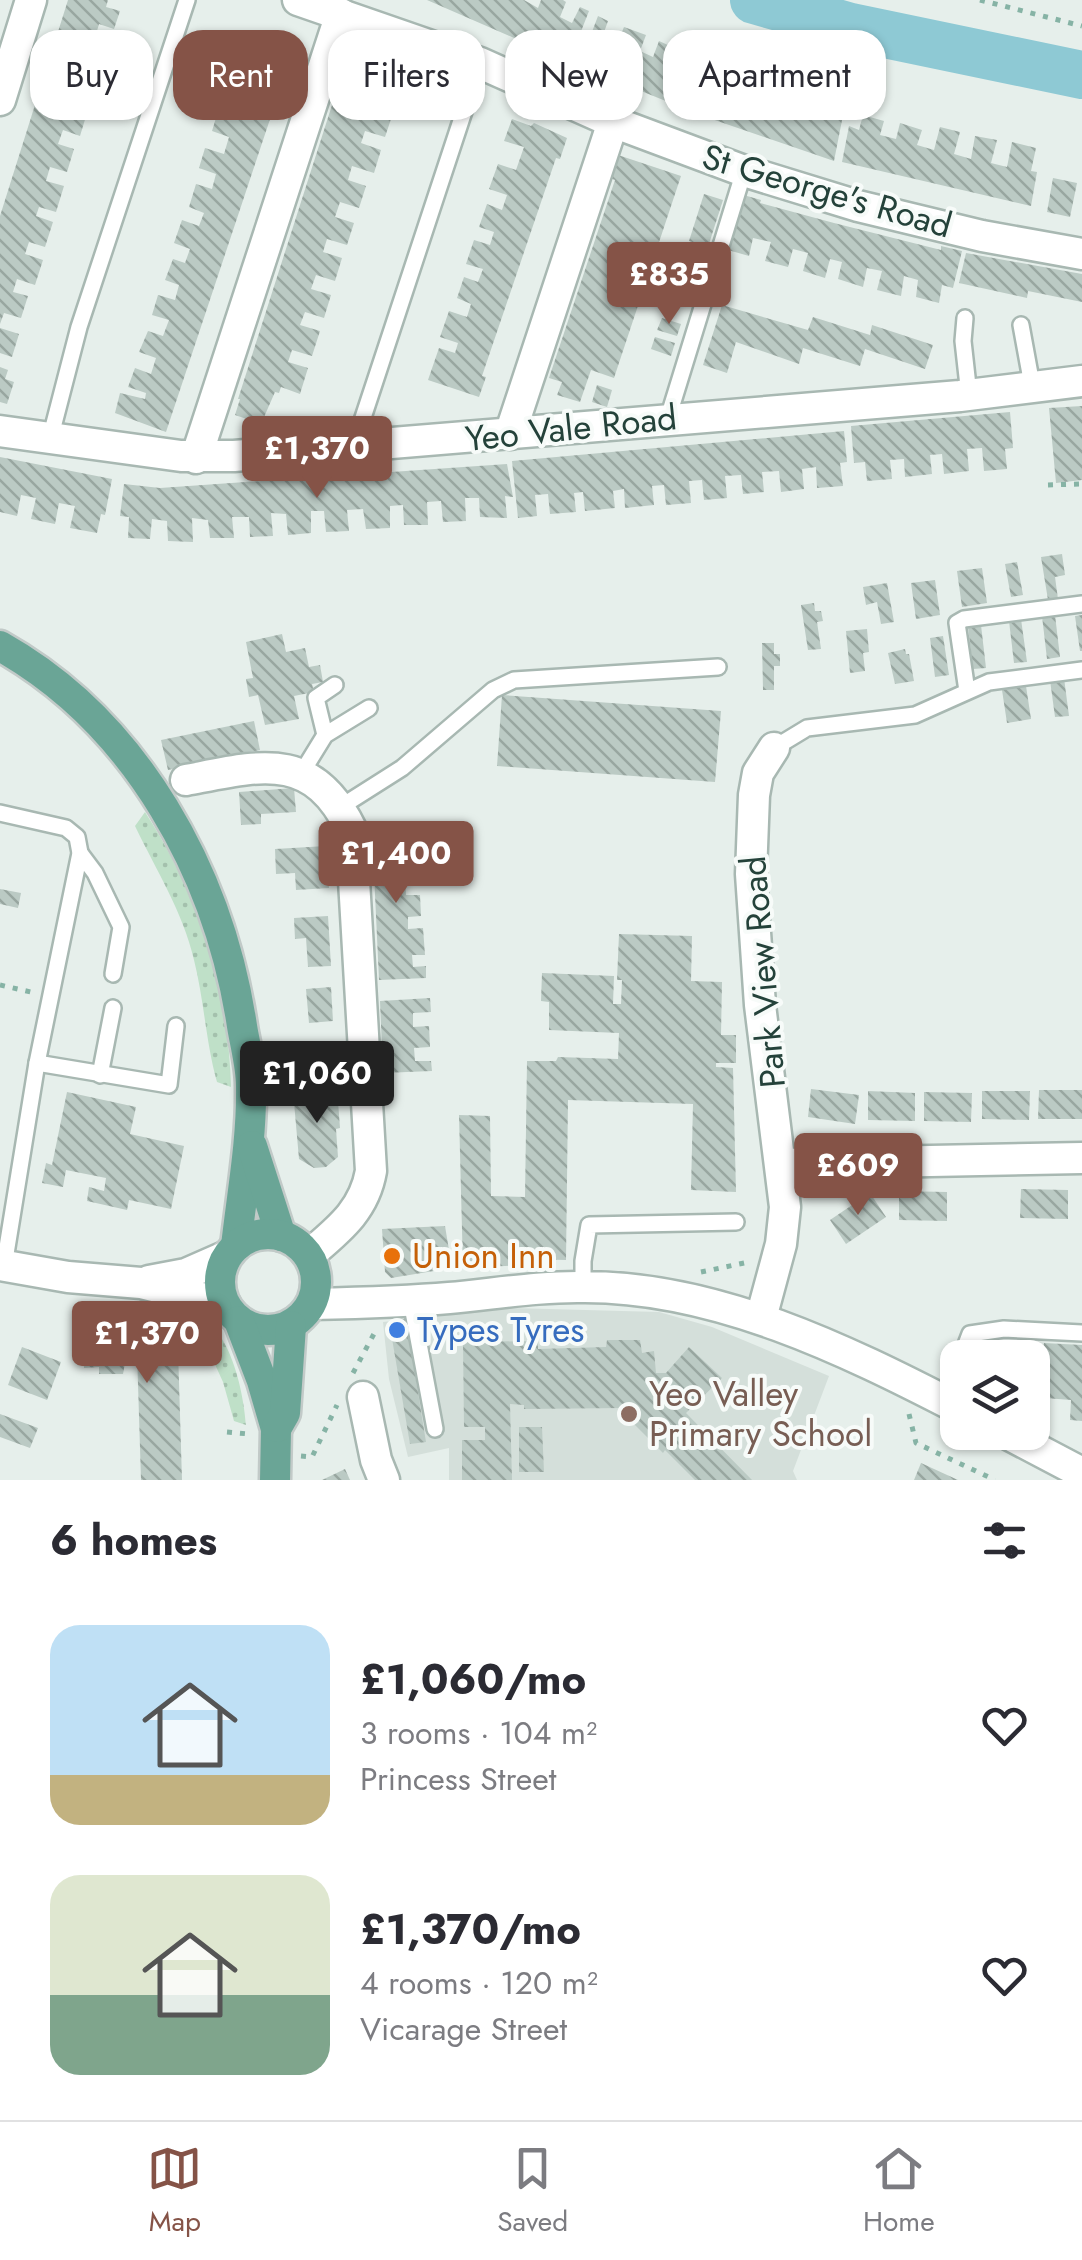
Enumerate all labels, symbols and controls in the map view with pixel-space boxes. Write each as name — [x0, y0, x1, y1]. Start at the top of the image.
chip: Buy — [30, 30, 153, 120]
chip: Rent — [173, 30, 308, 120]
chip: Filters — [328, 30, 485, 120]
chip: New — [505, 30, 643, 120]
chip: Apartment — [663, 30, 886, 120]
street label: St George's Road — [696, 132, 958, 250]
pin: £835 — [610, 242, 728, 327]
text: £835 — [629, 251, 709, 297]
street label: Yeo Vale Road — [463, 392, 679, 464]
pin: £1,370 — [236, 416, 398, 501]
text: £1,370 — [264, 425, 370, 471]
pin: £1,400 — [315, 821, 477, 906]
text: £1,400 — [341, 830, 451, 876]
street label: Park View Road — [728, 854, 798, 1090]
pin: £1,060 — [236, 1041, 398, 1126]
text: £1,060 — [262, 1050, 372, 1096]
pin: £609 — [799, 1133, 917, 1218]
text: £609 — [816, 1142, 900, 1188]
place label: Union Inn — [412, 1231, 555, 1281]
marker: Union Inn — [381, 1245, 403, 1267]
pin: £1,370 — [66, 1301, 228, 1386]
place label: Types Tyres — [417, 1305, 584, 1355]
text: £1,370 — [94, 1310, 200, 1356]
marker: Types Tyres — [386, 1319, 408, 1341]
map controls — [940, 1340, 1050, 1450]
button: layers — [940, 1340, 1050, 1450]
place label: Yeo Valley Primary School — [649, 1369, 872, 1459]
marker: Yeo Valley Primary School — [618, 1403, 640, 1425]
text: 6 homes — [50, 1510, 217, 1571]
icon: filters — [977, 1513, 1032, 1568]
text: £1,060/mo — [360, 1649, 586, 1710]
icon: home — [130, 1665, 250, 1785]
icon: heart — [977, 1698, 1032, 1753]
text: 3 rooms · 104 m² — [360, 1710, 597, 1756]
text: Princess Street — [360, 1756, 557, 1802]
text: £1,370/mo — [360, 1899, 581, 1960]
icon: home — [130, 1915, 250, 2035]
icon: heart — [977, 1948, 1032, 2003]
text: 4 rooms · 120 m² — [360, 1960, 598, 2006]
text: Vicarage Street — [360, 2006, 567, 2052]
tab: Map — [147, 2141, 202, 2242]
tab: Saved — [497, 2141, 568, 2242]
tab: Home — [863, 2141, 935, 2242]

